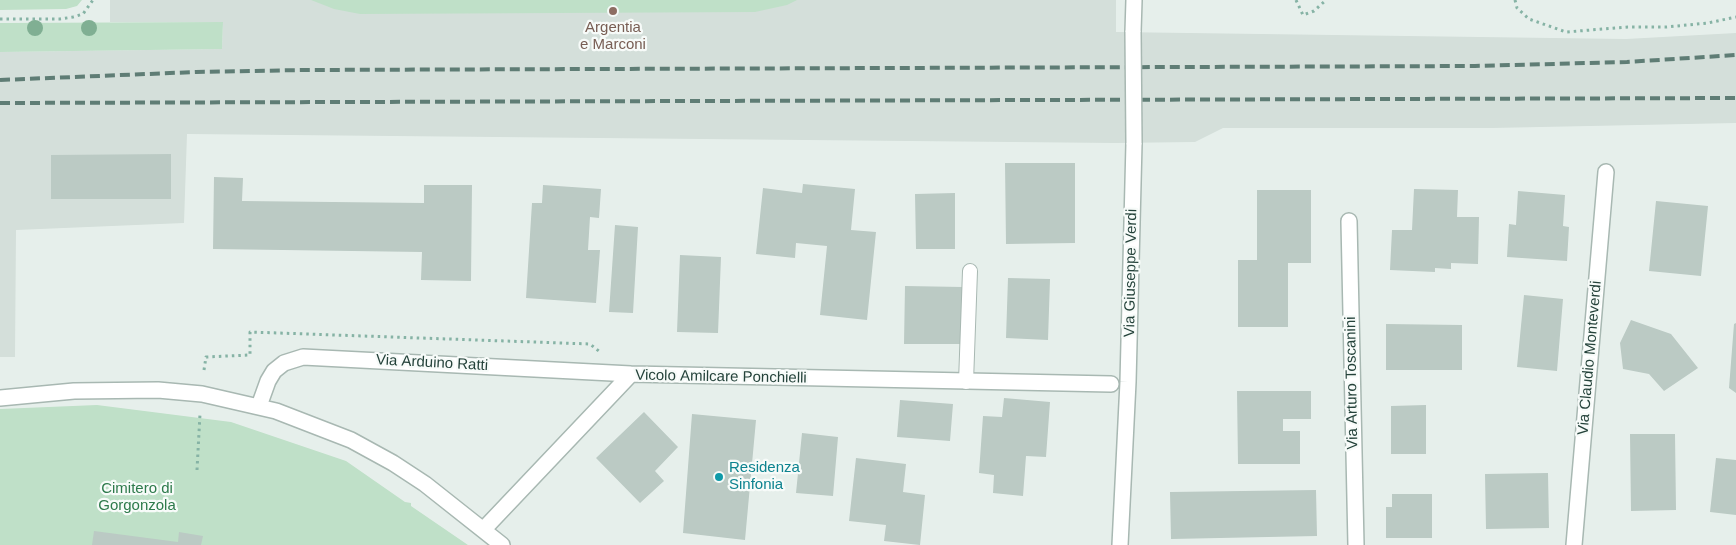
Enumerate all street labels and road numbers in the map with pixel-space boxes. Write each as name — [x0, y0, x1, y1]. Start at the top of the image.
street label: Via Giuseppe Verdi — [1121, 209, 1141, 337]
street label: Via Claudio Monteverdi — [1574, 280, 1606, 436]
street label: Via Arturo Toscanini — [1342, 316, 1362, 450]
street label: Via Arduino Ratti — [375, 351, 489, 375]
street label: Vicolo Amilcare Ponchielli — [635, 367, 807, 387]

